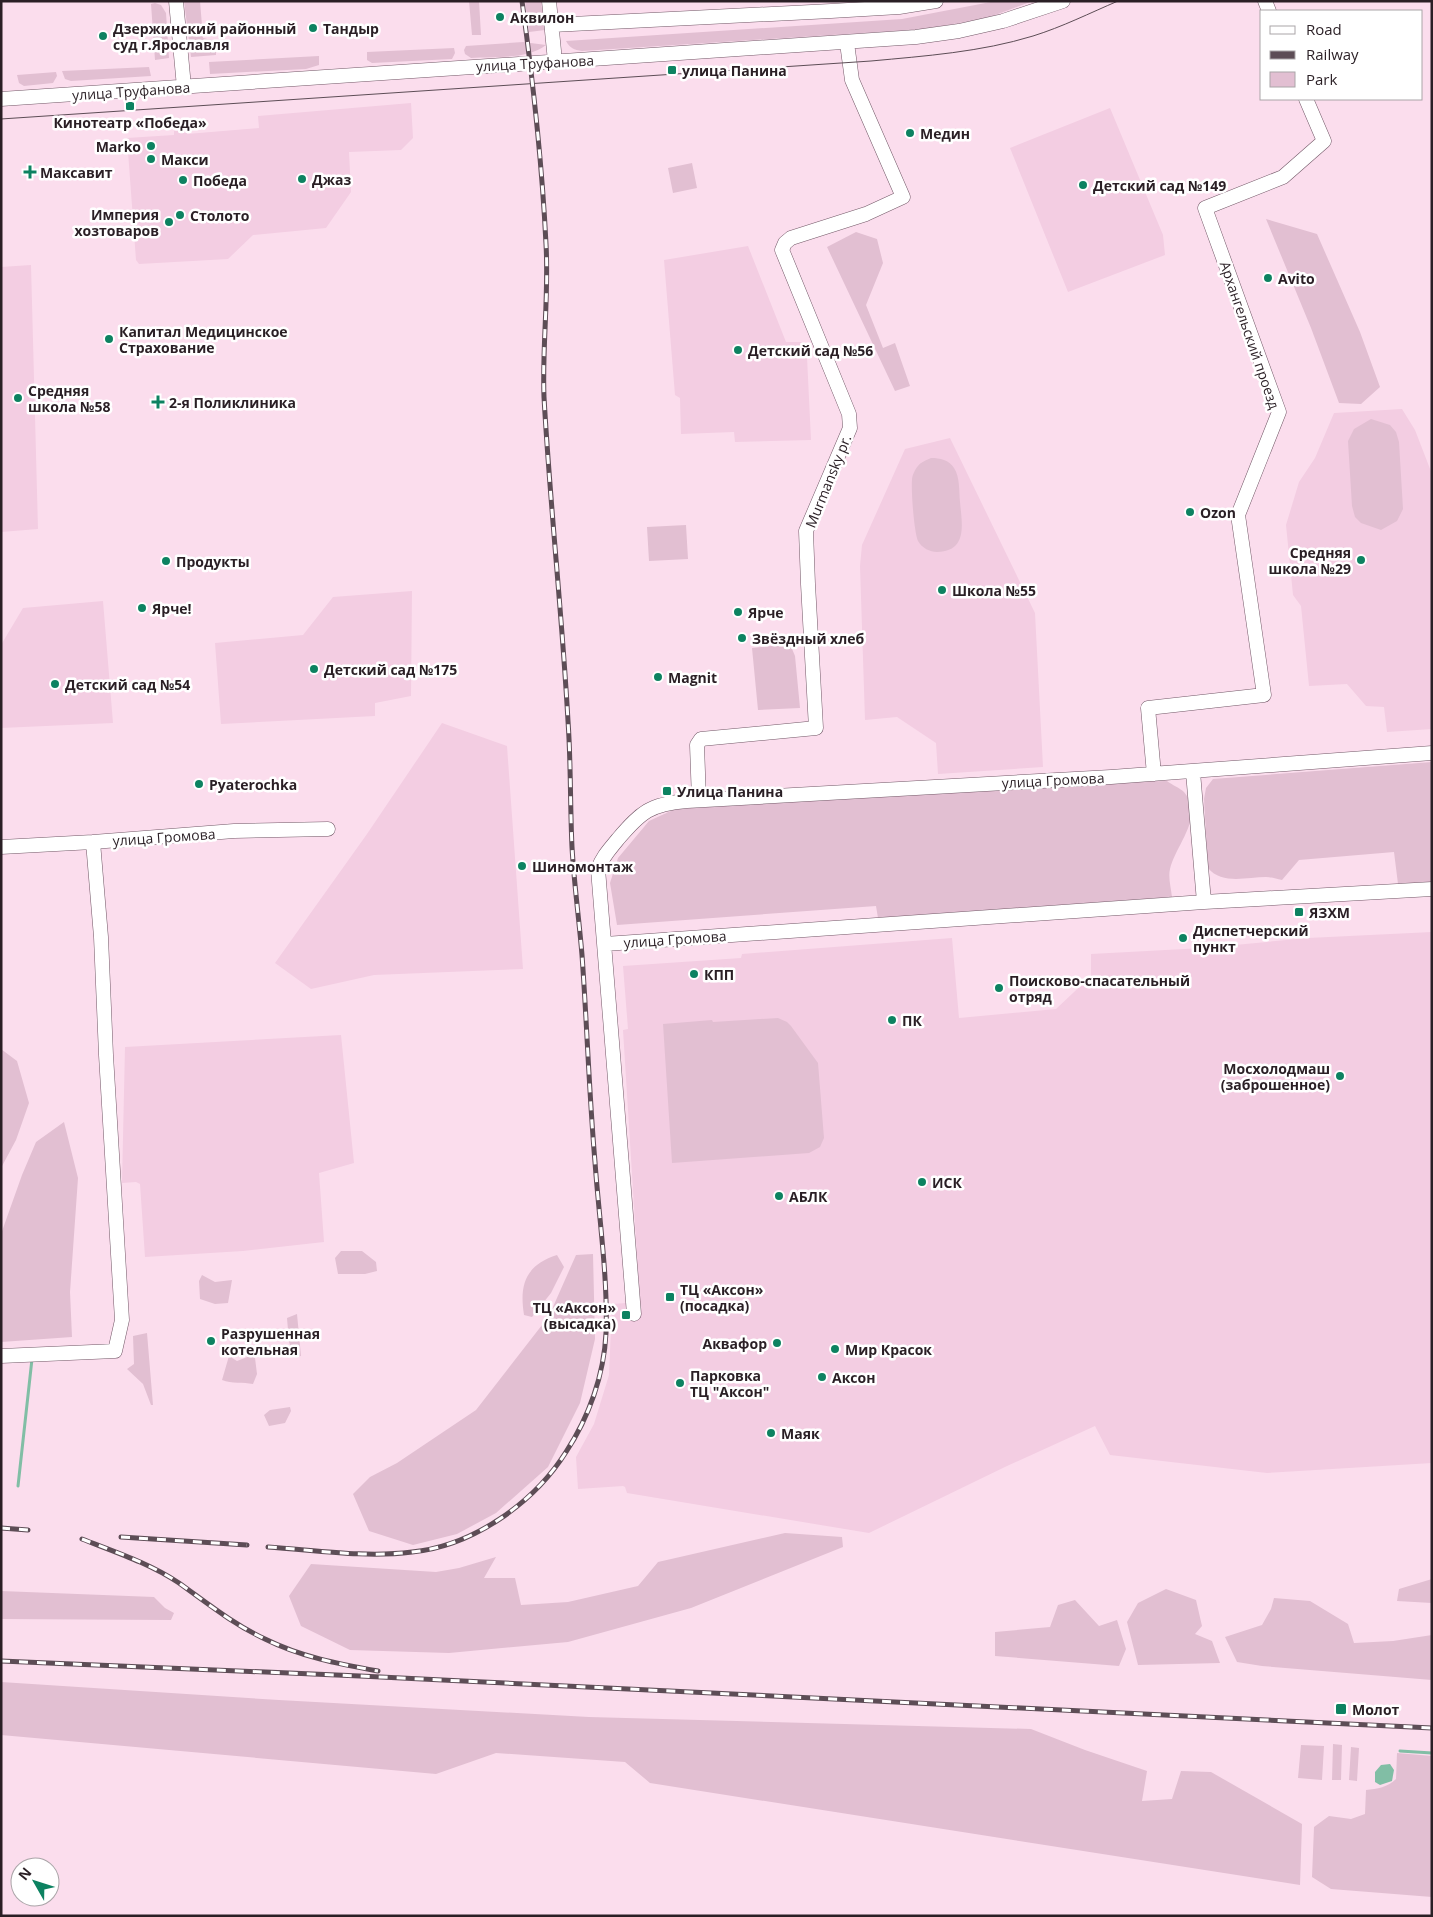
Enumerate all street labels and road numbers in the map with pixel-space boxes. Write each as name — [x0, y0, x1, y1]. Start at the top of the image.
street label: улица Труфанова — [475, 50, 595, 76]
street label: улица Труфанова — [71, 77, 191, 105]
street label: Архангельский проезд — [1216, 258, 1284, 412]
street label: Murmansky pr. — [801, 432, 855, 530]
street label: улица Громова — [1001, 768, 1105, 792]
street label: улица Громова — [112, 824, 216, 850]
street label: улица Громова — [623, 926, 727, 952]

